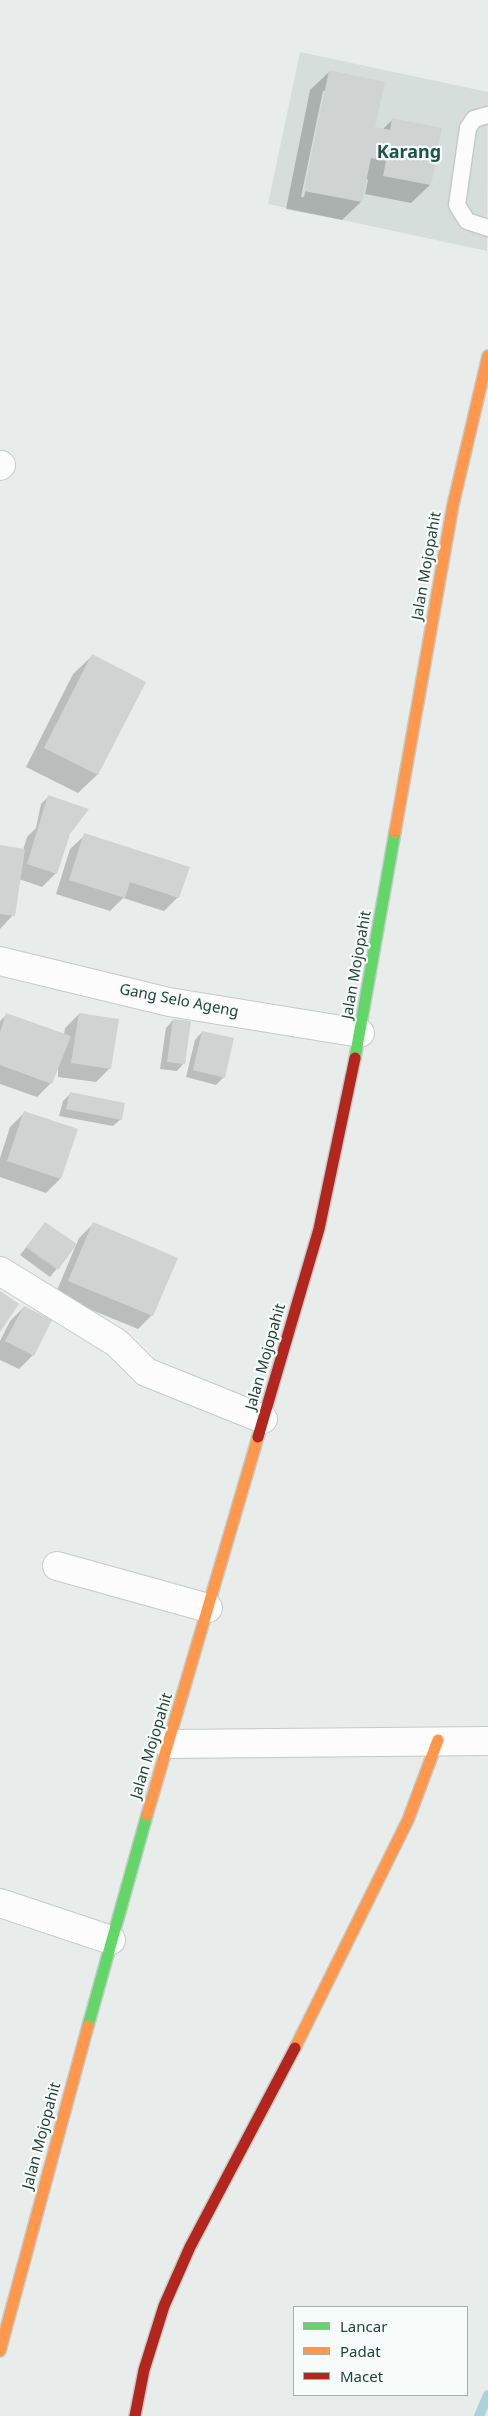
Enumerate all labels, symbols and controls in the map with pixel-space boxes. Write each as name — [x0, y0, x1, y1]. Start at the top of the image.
district label: Karang — [377, 142, 441, 164]
street label: Jalan Mojopahit — [409, 510, 445, 622]
street label: Jalan Mojopahit — [339, 909, 375, 1021]
street label: Gang Selo Ageng — [118, 981, 240, 1021]
street label: Jalan Mojopahit — [242, 1302, 290, 1412]
street label: Jalan Mojopahit — [127, 1691, 177, 1801]
street label: Jalan Mojopahit — [19, 2081, 65, 2191]
legend — [293, 2306, 468, 2396]
text: Lancar — [340, 2316, 387, 2336]
text: Padat — [340, 2341, 381, 2361]
text: Macet — [340, 2366, 383, 2386]

